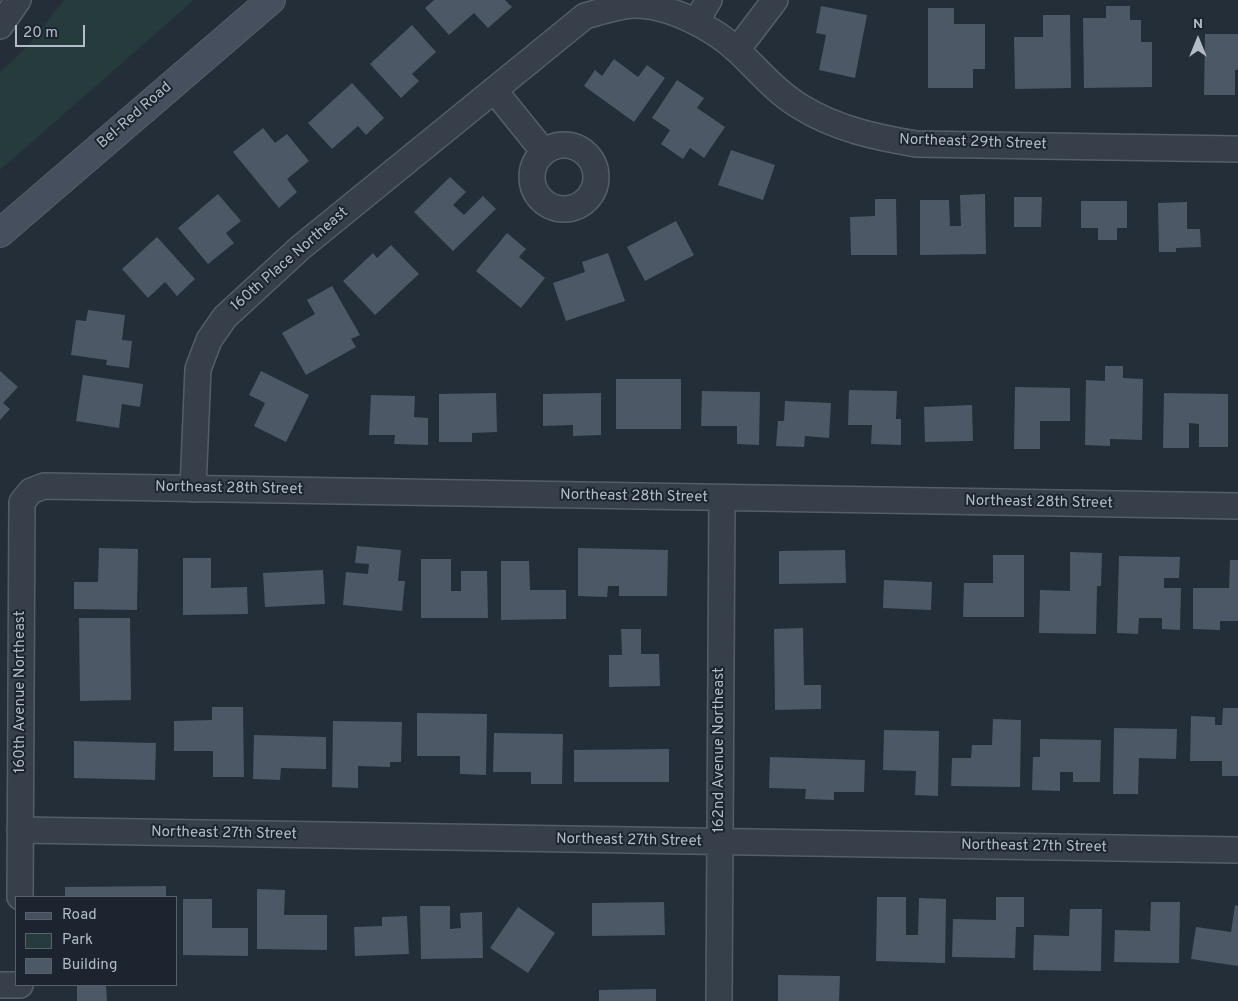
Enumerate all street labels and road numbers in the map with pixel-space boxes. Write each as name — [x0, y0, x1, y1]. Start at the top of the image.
street label: Bel-Red Road — [94, 79, 176, 153]
street label: Northeast 29th Street — [899, 131, 1047, 155]
street label: 160th Place Northeast — [228, 204, 352, 316]
street label: Northeast 28th Street — [155, 479, 303, 499]
street label: Northeast 28th Street — [560, 487, 708, 507]
street label: Northeast 28th Street — [965, 493, 1113, 513]
street label: 160th Avenue Northeast — [12, 611, 30, 773]
street label: 162nd Avenue Northeast — [711, 667, 729, 833]
street label: Northeast 27th Street — [151, 824, 297, 844]
street label: Northeast 27th Street — [556, 831, 702, 851]
street label: Northeast 27th Street — [961, 837, 1107, 857]

